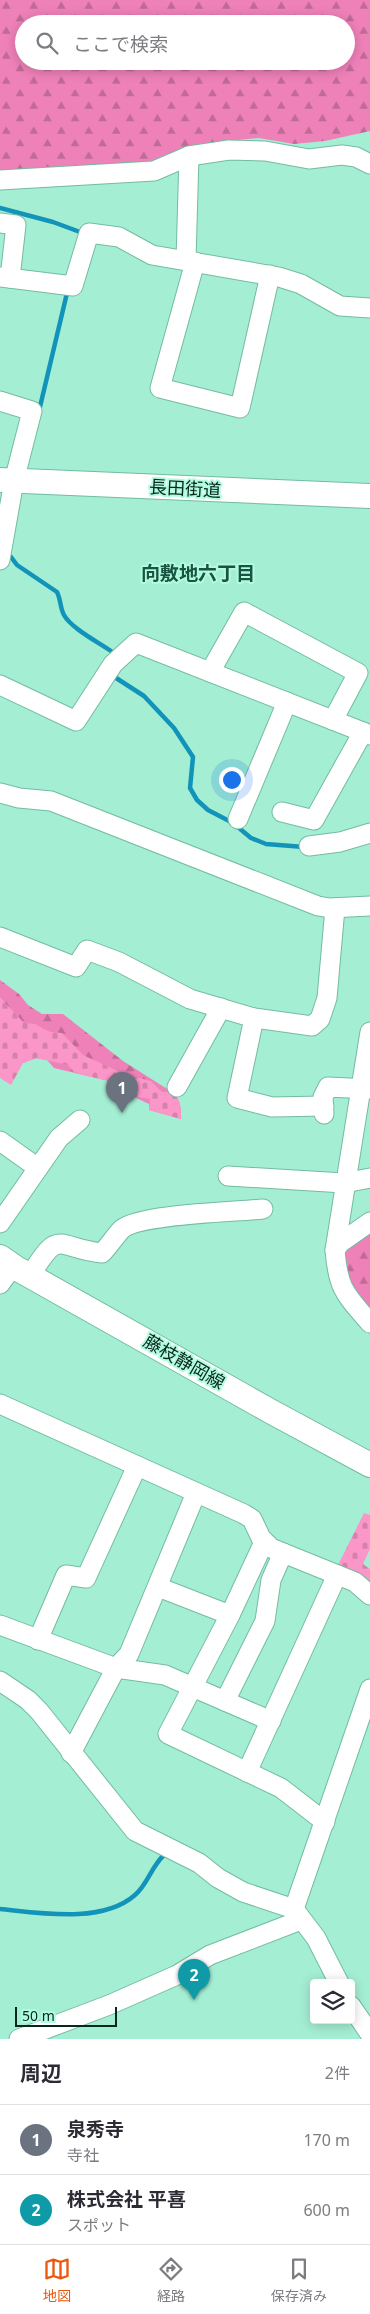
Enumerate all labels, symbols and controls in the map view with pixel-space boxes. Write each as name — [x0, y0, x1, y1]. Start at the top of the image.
search box — [15, 15, 355, 70]
icon: search — [33, 29, 61, 57]
text: ここで検索 — [73, 31, 168, 57]
street label: 長田街道 — [148, 474, 222, 502]
district label: 向敷地六丁目 — [141, 560, 255, 586]
your location — [219, 767, 245, 793]
pin: 1 — [106, 1072, 138, 1113]
street label: 藤枝静岡線 — [140, 1328, 229, 1394]
pin: 2 — [178, 1959, 210, 2000]
map controls — [310, 1979, 355, 2024]
button: layers — [310, 1979, 355, 2024]
scale bar — [15, 2004, 118, 2027]
text: 50 m — [22, 2006, 55, 2025]
text: 周辺 — [20, 2059, 62, 2087]
text: 2件 — [325, 2062, 350, 2084]
text: 泉秀寺 — [67, 2116, 124, 2142]
text: 1 — [31, 2129, 41, 2151]
text: 170 m — [303, 2129, 350, 2151]
text: 寺社 — [67, 2144, 99, 2166]
text: 株式会社 平喜 — [67, 2186, 186, 2212]
text: 2 — [31, 2199, 41, 2221]
text: 600 m — [303, 2199, 350, 2221]
text: スポット — [67, 2214, 131, 2236]
tab: 地図 — [43, 2255, 71, 2305]
tab: 経路 — [157, 2255, 185, 2305]
tab: 保存済み — [271, 2255, 327, 2305]

